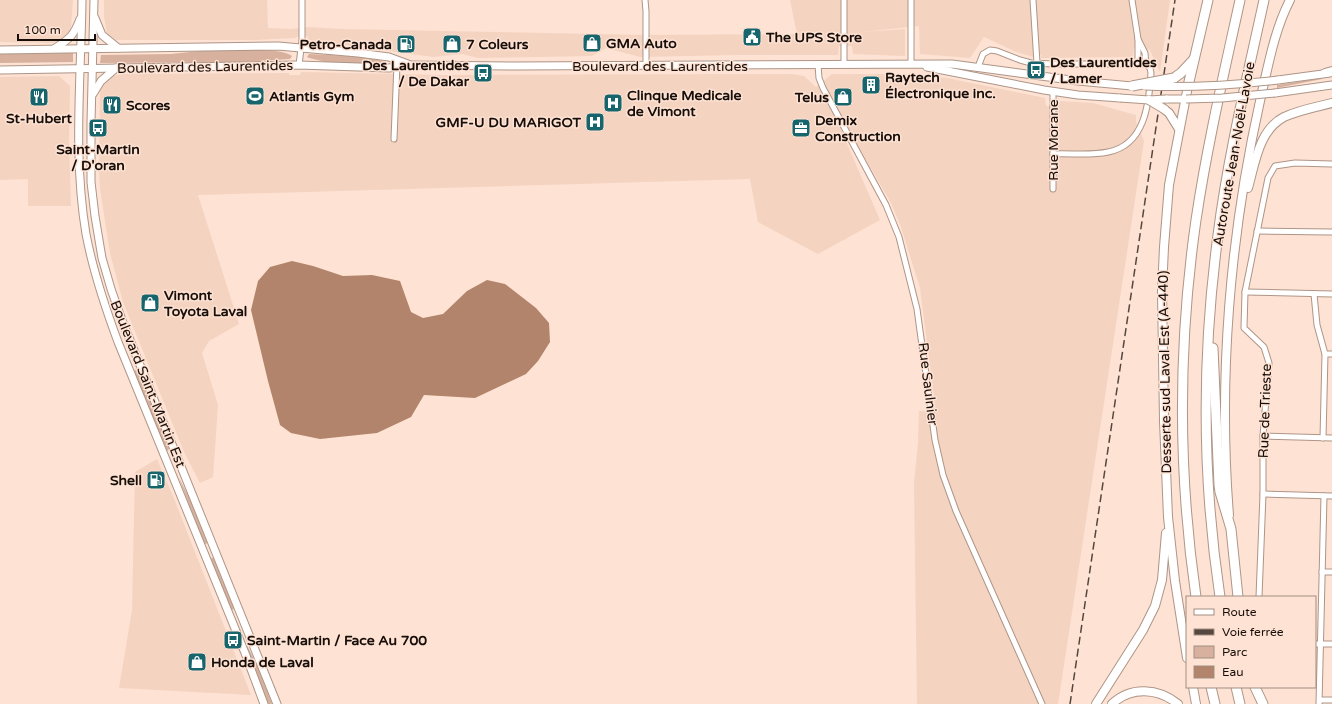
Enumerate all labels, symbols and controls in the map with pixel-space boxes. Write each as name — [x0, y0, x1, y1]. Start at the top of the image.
scale bar — [18, 16, 95, 42]
text: 100 m — [24, 23, 61, 37]
public building icon: The UPS Store — [741, 26, 763, 48]
place label: The UPS Store — [765, 29, 862, 46]
shop icon: GMA Auto — [581, 32, 603, 54]
fuel station icon: Petro-Canada — [395, 33, 417, 55]
shop icon: 7 Coleurs — [441, 33, 463, 55]
place label: GMA Auto — [606, 35, 677, 52]
place label: Petro-Canada — [299, 36, 392, 53]
place label: 7 Coleurs — [466, 36, 529, 53]
place label: Des Laurentides / Lamer — [1050, 54, 1157, 87]
street label: Boulevard des Laurentides — [117, 57, 293, 77]
place label: Des Laurentides / De Dakar — [362, 57, 470, 90]
street label: Boulevard des Laurentides — [572, 58, 748, 75]
bus stop icon: Des Laurentides / Lamer — [1025, 59, 1047, 81]
street label: Autoroute Jean-Noël-Lavoie — [1209, 60, 1259, 248]
bus stop icon: Des Laurentides / De Dakar — [472, 62, 494, 84]
place label: Raytech Électronique inc. — [885, 69, 996, 102]
building icon: Raytech Électronique inc. — [860, 74, 882, 96]
sports icon: Atlantis Gym — [244, 85, 266, 107]
restaurant icon: St-Hubert — [28, 86, 50, 108]
shop icon: Telus — [832, 86, 854, 108]
place label: Clinque Medicale de Vimont — [627, 87, 742, 120]
place label: Atlantis Gym — [269, 88, 354, 105]
place label: Telus — [794, 89, 829, 106]
hospital icon: Clinque Medicale de Vimont — [602, 92, 624, 114]
restaurant icon: Scores — [101, 94, 123, 116]
place label: Scores — [126, 97, 171, 114]
street label: Rue Morane — [1045, 99, 1062, 181]
place label: St-Hubert — [6, 110, 73, 127]
hospital icon: GMF-U DU MARIGOT — [584, 111, 606, 133]
place label: Demix Construction — [815, 112, 901, 145]
place label: GMF-U DU MARIGOT — [436, 114, 581, 131]
bus stop icon: Saint-Martin / D'oran — [87, 117, 109, 139]
office icon: Demix Construction — [790, 117, 812, 139]
place label: Saint-Martin / D'oran — [56, 141, 140, 174]
street label: Desserte sud Laval Est (A-440) — [1155, 270, 1175, 474]
place label: Vimont Toyota Laval — [163, 287, 247, 320]
shop icon: Vimont Toyota Laval — [139, 292, 161, 314]
street label: Boulevard Saint-Martin Est — [107, 298, 190, 471]
street label: Rue Saulnier — [914, 341, 942, 427]
street label: Rue de Trieste — [1255, 363, 1275, 459]
fuel station icon: Shell — [145, 469, 167, 491]
place label: Shell — [110, 472, 142, 489]
legend — [1186, 596, 1316, 688]
text: Route — [1222, 605, 1257, 619]
text: Voie ferrée — [1222, 625, 1284, 639]
bus stop icon: Saint-Martin / Face Au 700 — [222, 629, 244, 651]
place label: Saint-Martin / Face Au 700 — [247, 632, 427, 649]
text: Parc — [1222, 645, 1247, 659]
shop icon: Honda de Laval — [186, 651, 208, 673]
place label: Honda de Laval — [211, 654, 314, 671]
text: Eau — [1222, 665, 1244, 679]

